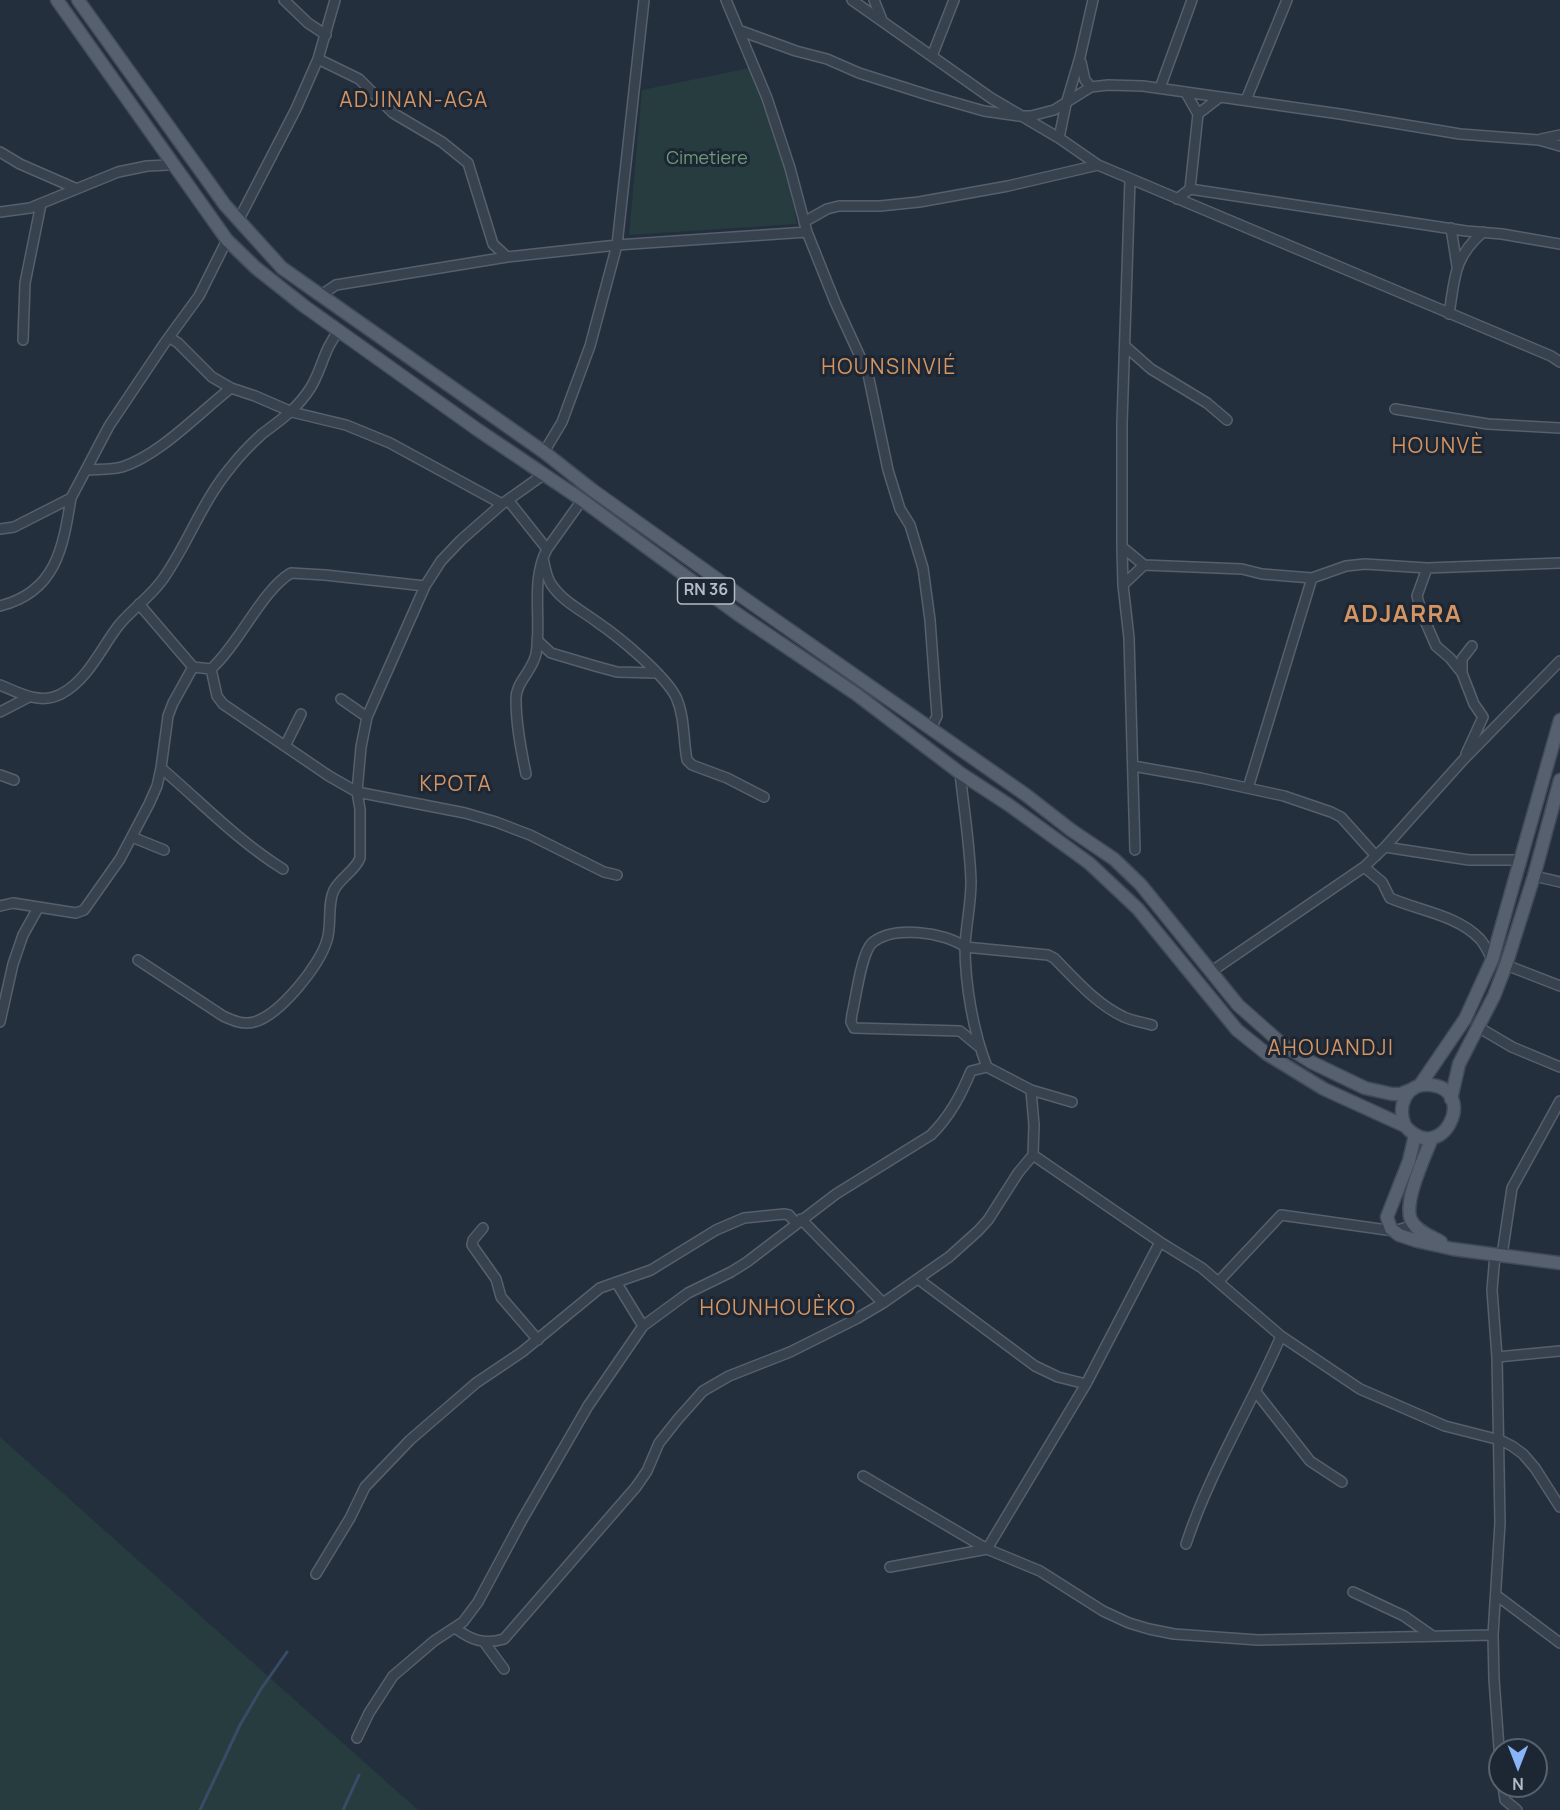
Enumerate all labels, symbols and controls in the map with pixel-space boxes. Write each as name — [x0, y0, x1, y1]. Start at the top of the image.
district label: ADJINAN-AGA — [339, 88, 489, 114]
park label: Cimetiere — [666, 148, 748, 170]
district label: HOUNSINVIÉ — [821, 355, 957, 381]
district label: HOUNVÈ — [1392, 434, 1484, 460]
road number: RN 36 — [678, 578, 734, 604]
district label: ADJARRA — [1344, 601, 1462, 629]
district label: KPOTA — [420, 772, 492, 798]
district label: AHOUANDJI — [1268, 1036, 1394, 1062]
district label: HOUNHOUÈKO — [700, 1296, 856, 1322]
north arrow — [1488, 1738, 1548, 1798]
text: N — [1512, 1773, 1524, 1795]

